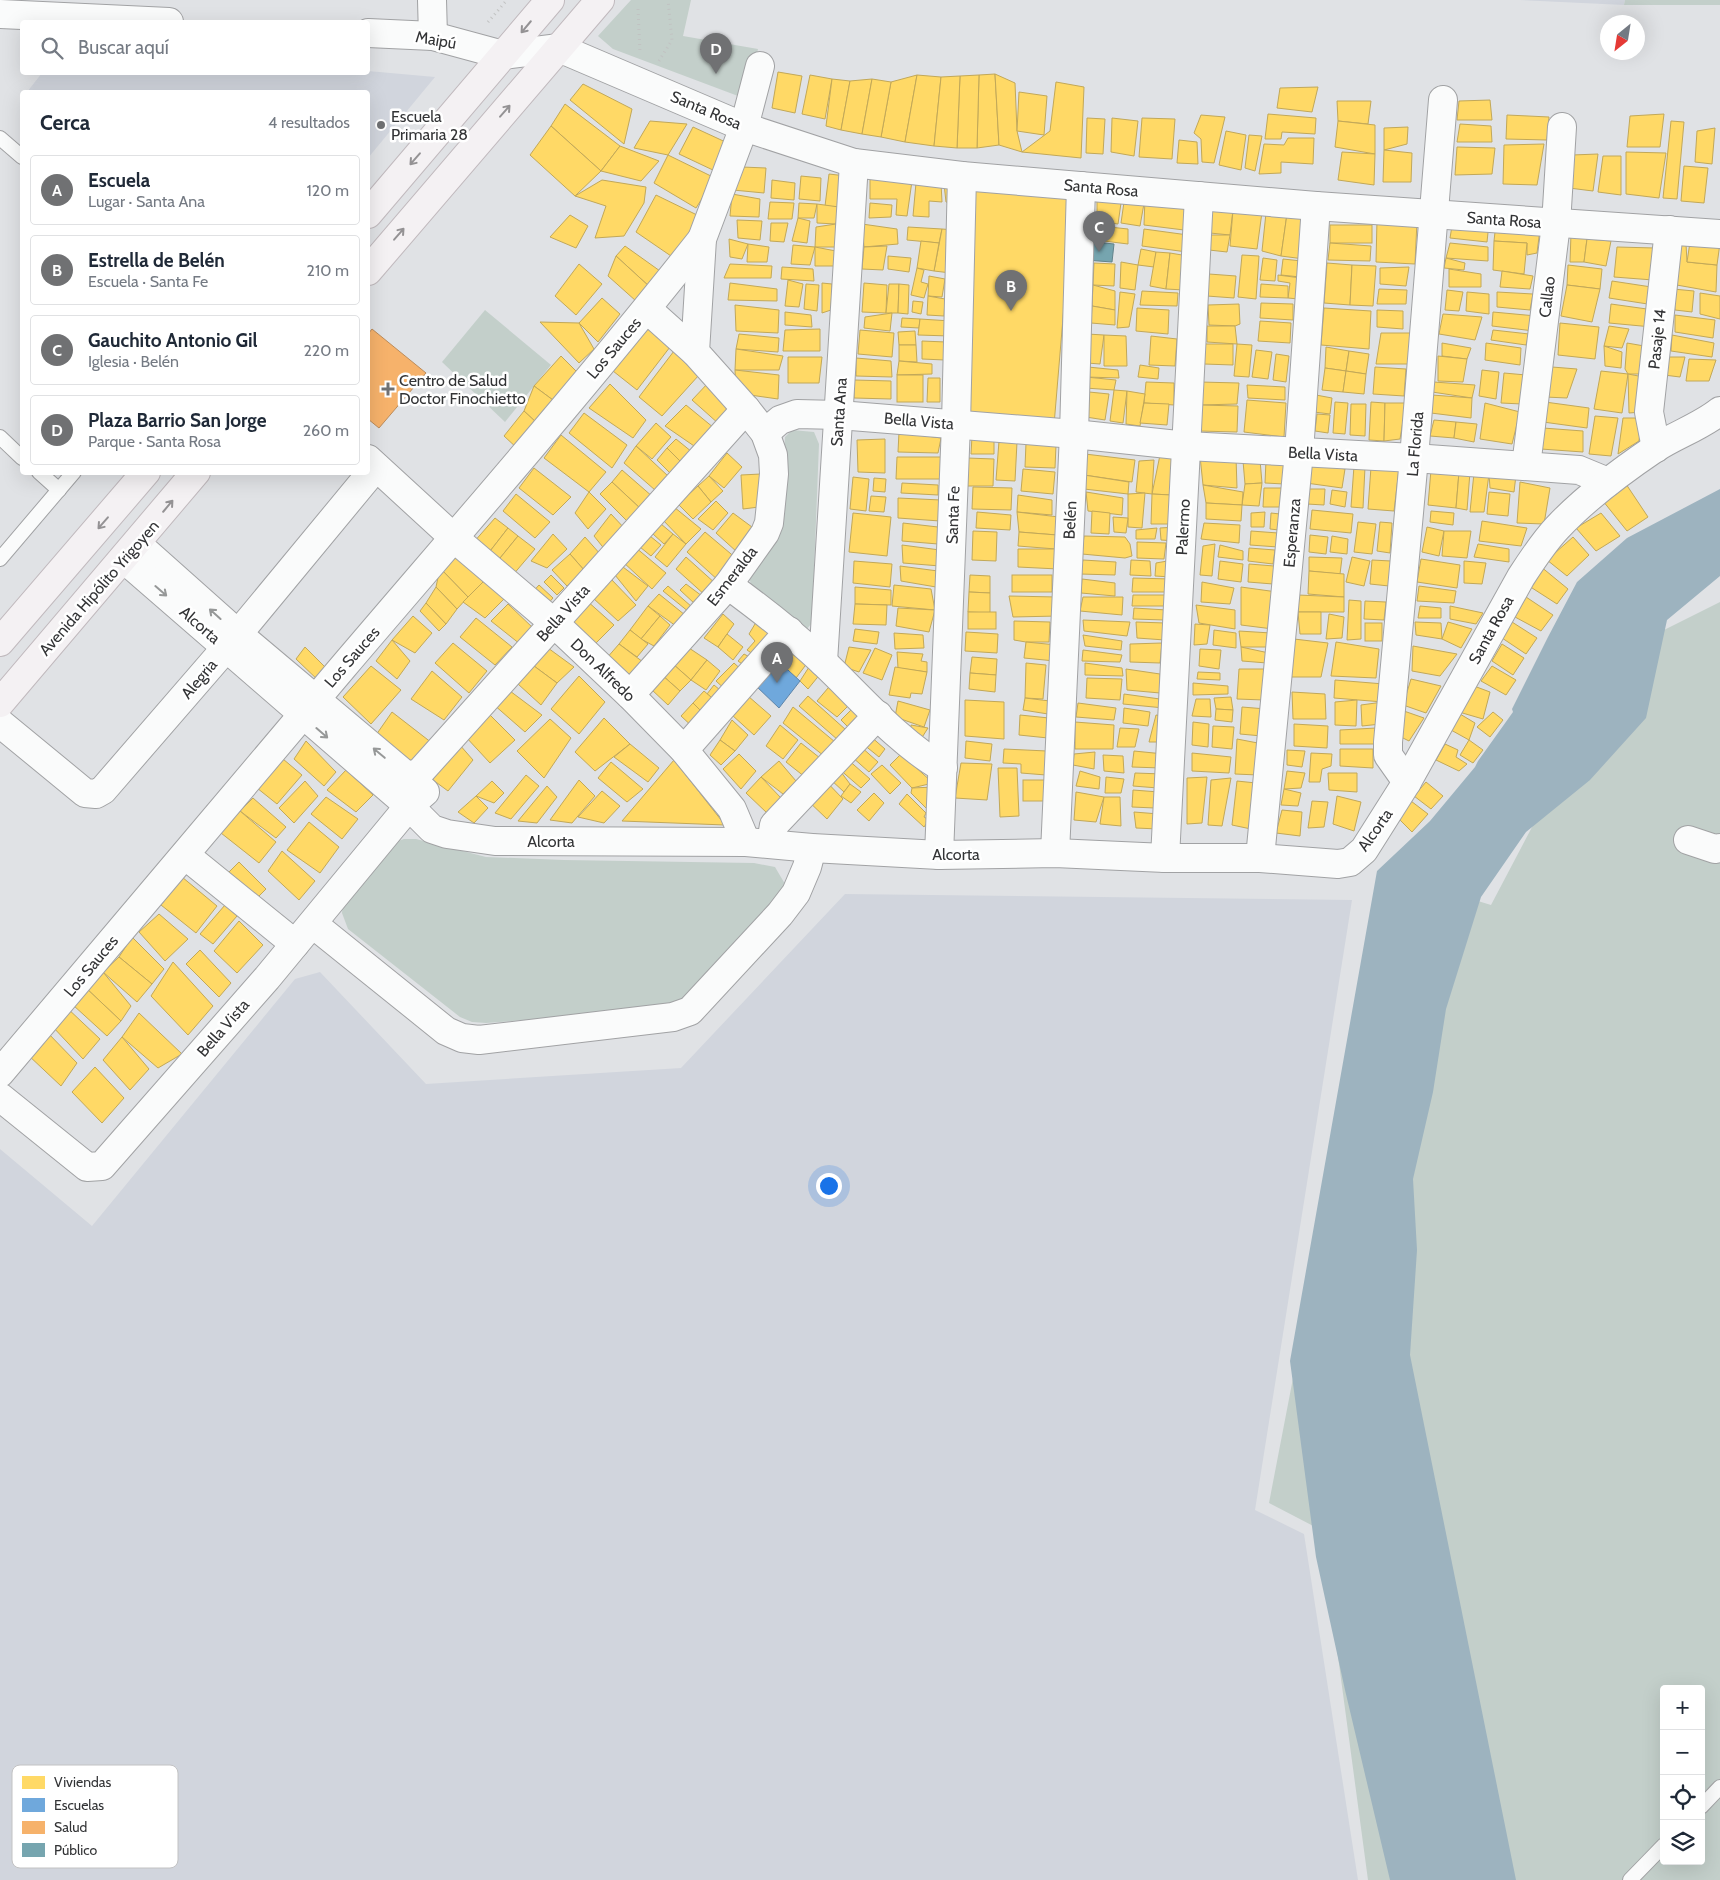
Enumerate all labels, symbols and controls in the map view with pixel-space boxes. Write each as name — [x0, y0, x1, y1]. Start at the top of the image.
north arrow — [1600, 15, 1645, 60]
search box — [20, 20, 370, 75]
one-way arrow — [521, 21, 532, 34]
street label: Maipú — [414, 27, 458, 53]
pin: D — [700, 33, 732, 74]
icon: search — [38, 34, 66, 62]
text: Buscar aquí — [78, 36, 169, 59]
street label: Santa Rosa — [668, 87, 745, 134]
one-way arrow — [500, 104, 511, 117]
place label: Escuela Primaria 28 — [391, 107, 468, 144]
text: Cerca — [40, 110, 90, 135]
text: 4 resultados — [268, 113, 350, 132]
marker: Escuela Primaria 28 — [375, 119, 387, 131]
one-way arrow — [409, 152, 420, 165]
text: Escuela — [88, 169, 150, 192]
street label: Santa Rosa — [1063, 175, 1139, 201]
text: A — [52, 181, 62, 200]
text: 120 m — [307, 181, 349, 200]
text: Lugar · Santa Ana — [88, 192, 205, 211]
street label: Santa Rosa — [1466, 208, 1542, 232]
pin: C — [1083, 211, 1115, 252]
one-way arrow — [394, 227, 405, 240]
text: Estrella de Belén — [88, 249, 225, 272]
text: B — [52, 261, 62, 280]
text: 210 m — [307, 261, 349, 280]
pin: B — [995, 270, 1027, 311]
text: Escuela · Santa Fe — [88, 272, 208, 291]
street label: Callao — [1535, 275, 1559, 319]
street label: Pasaje 14 — [1644, 308, 1670, 370]
street label: Los Sauces — [583, 313, 645, 383]
text: Gauchito Antonio Gil — [88, 329, 258, 352]
text: C — [52, 341, 62, 360]
text: 220 m — [303, 341, 349, 360]
text: Iglesia · Belén — [88, 352, 179, 371]
place label: Centro de Salud Doctor Finochietto — [399, 371, 526, 408]
street label: Santa Ana — [827, 377, 851, 447]
marker: Centro de Salud Doctor Finochietto — [381, 382, 395, 396]
street label: Bella Vista — [883, 408, 955, 434]
text: Plaza Barrio San Jorge — [88, 409, 267, 432]
street label: La Florida — [1403, 410, 1427, 477]
text: D — [51, 421, 63, 440]
text: 260 m — [303, 421, 349, 440]
text: Parque · Santa Rosa — [88, 432, 221, 451]
street label: Bella Vista — [1287, 443, 1359, 465]
street label: Santa Fe — [942, 485, 964, 545]
street label: Esperanza — [1280, 497, 1305, 568]
street label: Palermo — [1172, 498, 1194, 556]
one-way arrow — [163, 500, 174, 513]
street label: Belén — [1060, 500, 1080, 540]
street label: Avenida Hipólito Yrigoyen — [35, 516, 163, 659]
one-way arrow — [97, 516, 109, 529]
street label: Esmeralda — [703, 542, 761, 610]
street label: Bella Vista — [532, 580, 594, 645]
one-way arrow — [154, 585, 167, 597]
street label: Santa Rosa — [1465, 592, 1518, 667]
street label: Alcorta — [176, 602, 224, 648]
one-way arrow — [208, 608, 221, 619]
street label: Los Sauces — [320, 622, 384, 691]
street label: Don Alfredo — [567, 635, 639, 706]
pin: A — [761, 642, 793, 683]
street label: Alegria — [177, 655, 221, 703]
one-way arrow — [316, 727, 329, 738]
one-way arrow — [373, 747, 386, 758]
street label: Alcorta — [1354, 805, 1397, 855]
street label: Alcorta — [527, 832, 575, 851]
street label: Alcorta — [932, 845, 980, 864]
street label: Los Sauces — [60, 931, 122, 1001]
street label: Bella Vista — [193, 995, 253, 1061]
your location — [816, 1173, 842, 1199]
map controls — [1660, 1685, 1705, 1865]
button: + — [1660, 1685, 1705, 1730]
button: − — [1660, 1730, 1705, 1775]
legend — [12, 1765, 178, 1868]
text: Viviendas — [54, 1773, 111, 1791]
button: locate — [1660, 1775, 1705, 1820]
text: Escuelas — [54, 1796, 104, 1814]
text: Salud — [54, 1818, 87, 1836]
button: layers — [1660, 1820, 1705, 1865]
text: Público — [54, 1841, 98, 1859]

